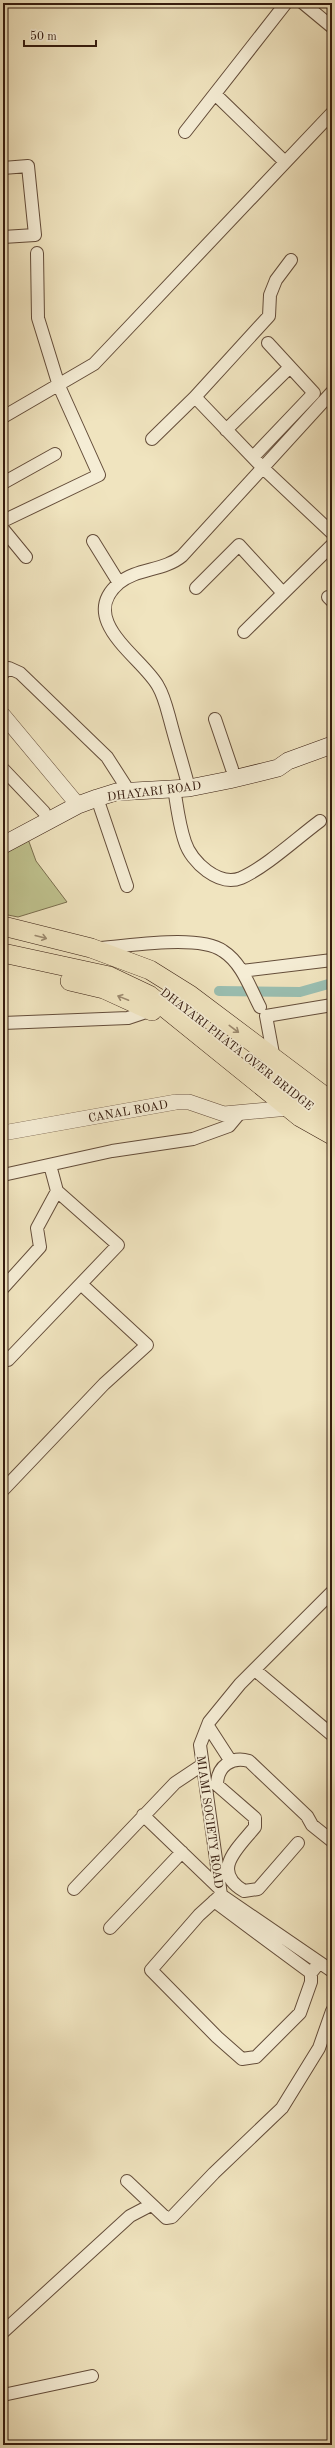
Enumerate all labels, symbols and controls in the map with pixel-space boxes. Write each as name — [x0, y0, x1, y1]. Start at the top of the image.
scale bar — [24, 22, 96, 48]
text: 50 m — [30, 30, 57, 43]
street label: DHAYARI ROAD — [106, 780, 202, 804]
one-way arrow — [34, 934, 47, 941]
street label: DHAYARI PHATA OVER BRIDGE — [158, 986, 315, 1113]
one-way arrow — [118, 993, 130, 1001]
one-way arrow — [228, 1024, 239, 1033]
street label: CANAL ROAD — [87, 1099, 169, 1125]
street label: MIAMI SOCIETY ROAD — [194, 1755, 224, 1890]

